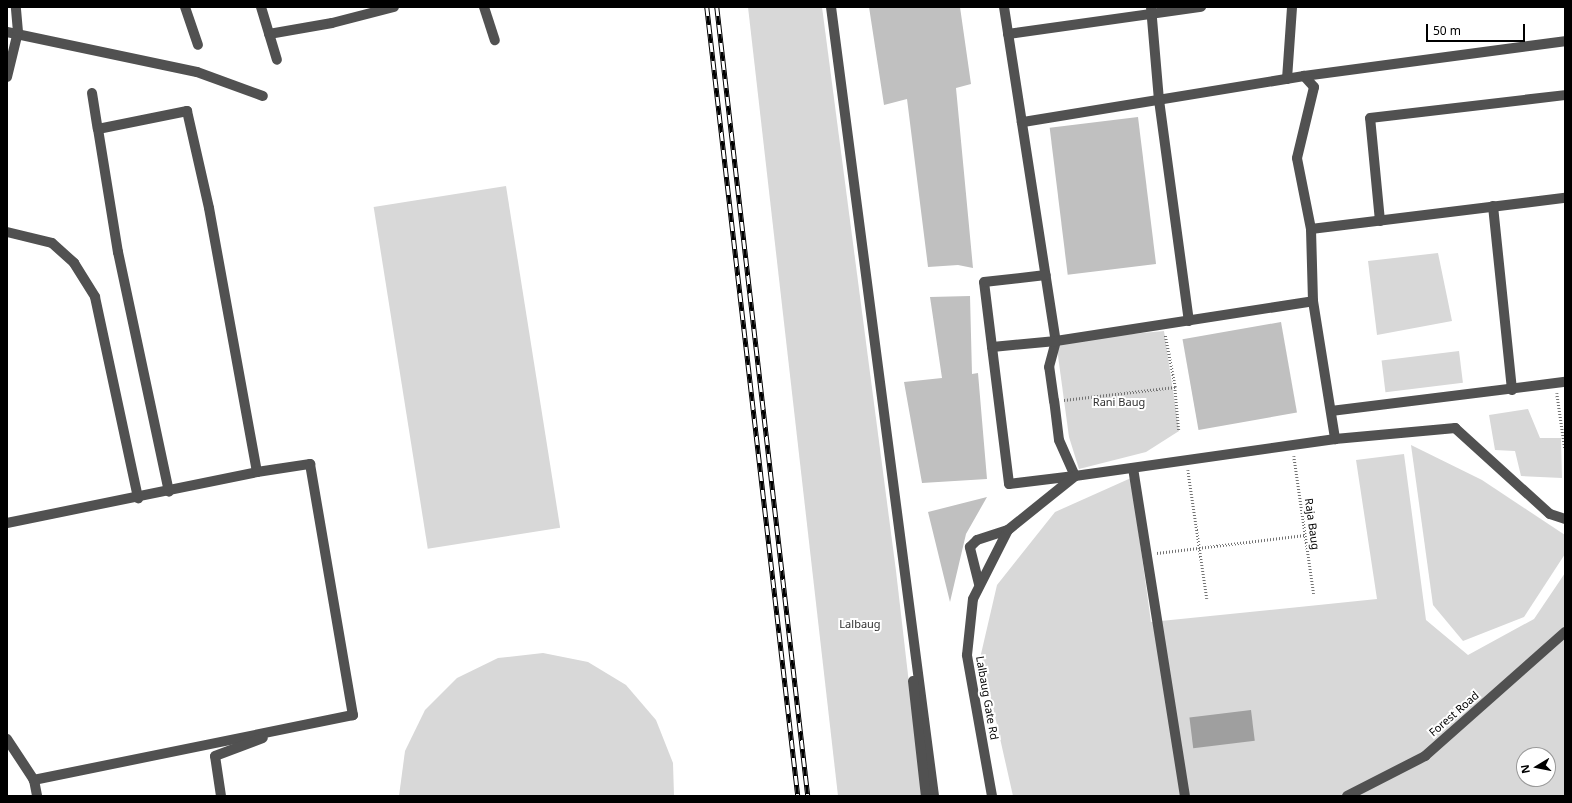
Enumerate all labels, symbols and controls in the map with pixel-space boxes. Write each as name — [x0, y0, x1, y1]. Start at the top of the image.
scale bar — [1428, 16, 1527, 42]
text: 50 m — [1433, 22, 1461, 39]
park label: Rani Baug — [1093, 395, 1145, 409]
street label: Raja Baug — [1302, 497, 1322, 551]
park label: Lalbaug — [839, 617, 881, 631]
street label: Lalbaug Gate Rd — [973, 655, 1001, 741]
street label: Forest Road — [1426, 689, 1482, 739]
north arrow — [1516, 747, 1556, 787]
text: N — [1517, 763, 1533, 775]

